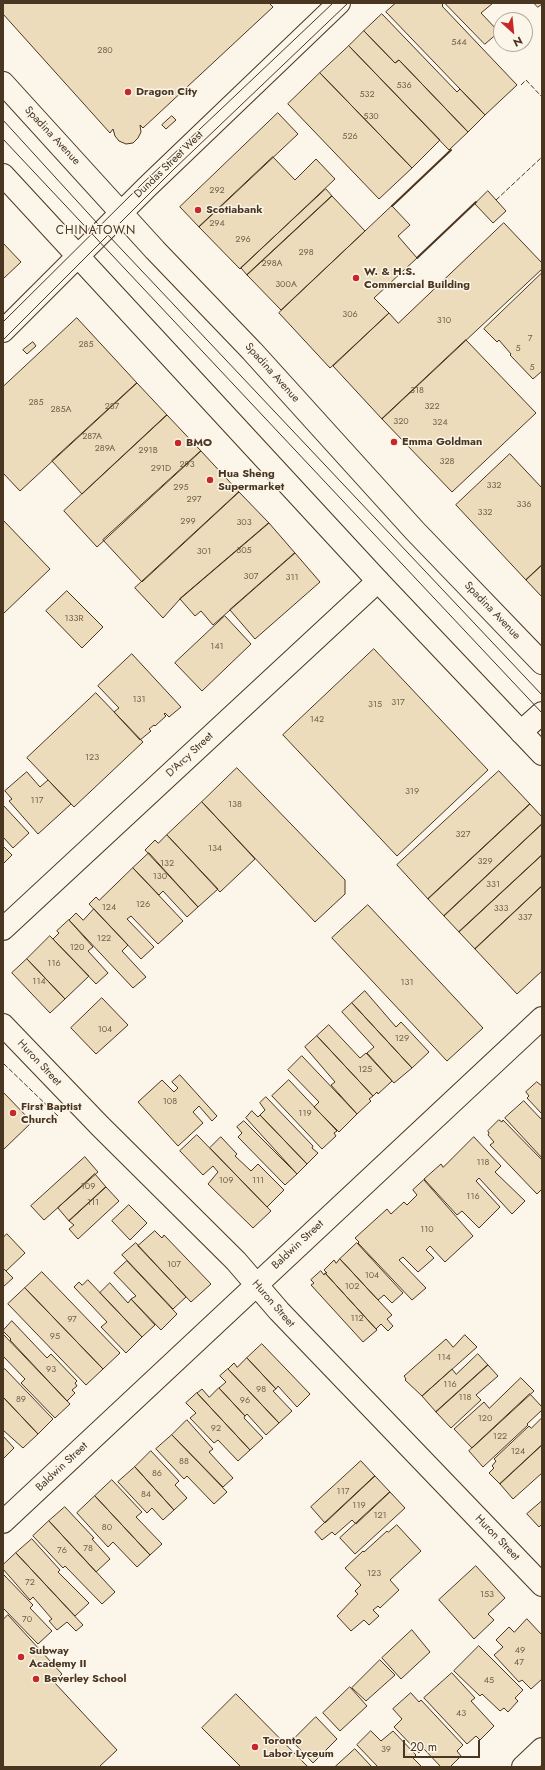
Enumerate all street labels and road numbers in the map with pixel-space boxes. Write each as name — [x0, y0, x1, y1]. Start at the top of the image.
street label: Spadina Avenue — [21, 104, 83, 168]
street label: Dundas Street West — [132, 129, 206, 201]
street label: Spadina Avenue — [242, 341, 302, 405]
street label: Spadina Avenue — [461, 579, 523, 643]
street label: D'Arcy Street — [164, 730, 216, 780]
street label: Huron Street — [14, 1037, 64, 1089]
street label: Baldwin Street — [269, 1218, 327, 1272]
street label: Huron Street — [249, 1278, 297, 1330]
street label: Baldwin Street — [33, 1440, 91, 1494]
street label: Huron Street — [472, 1512, 522, 1564]

